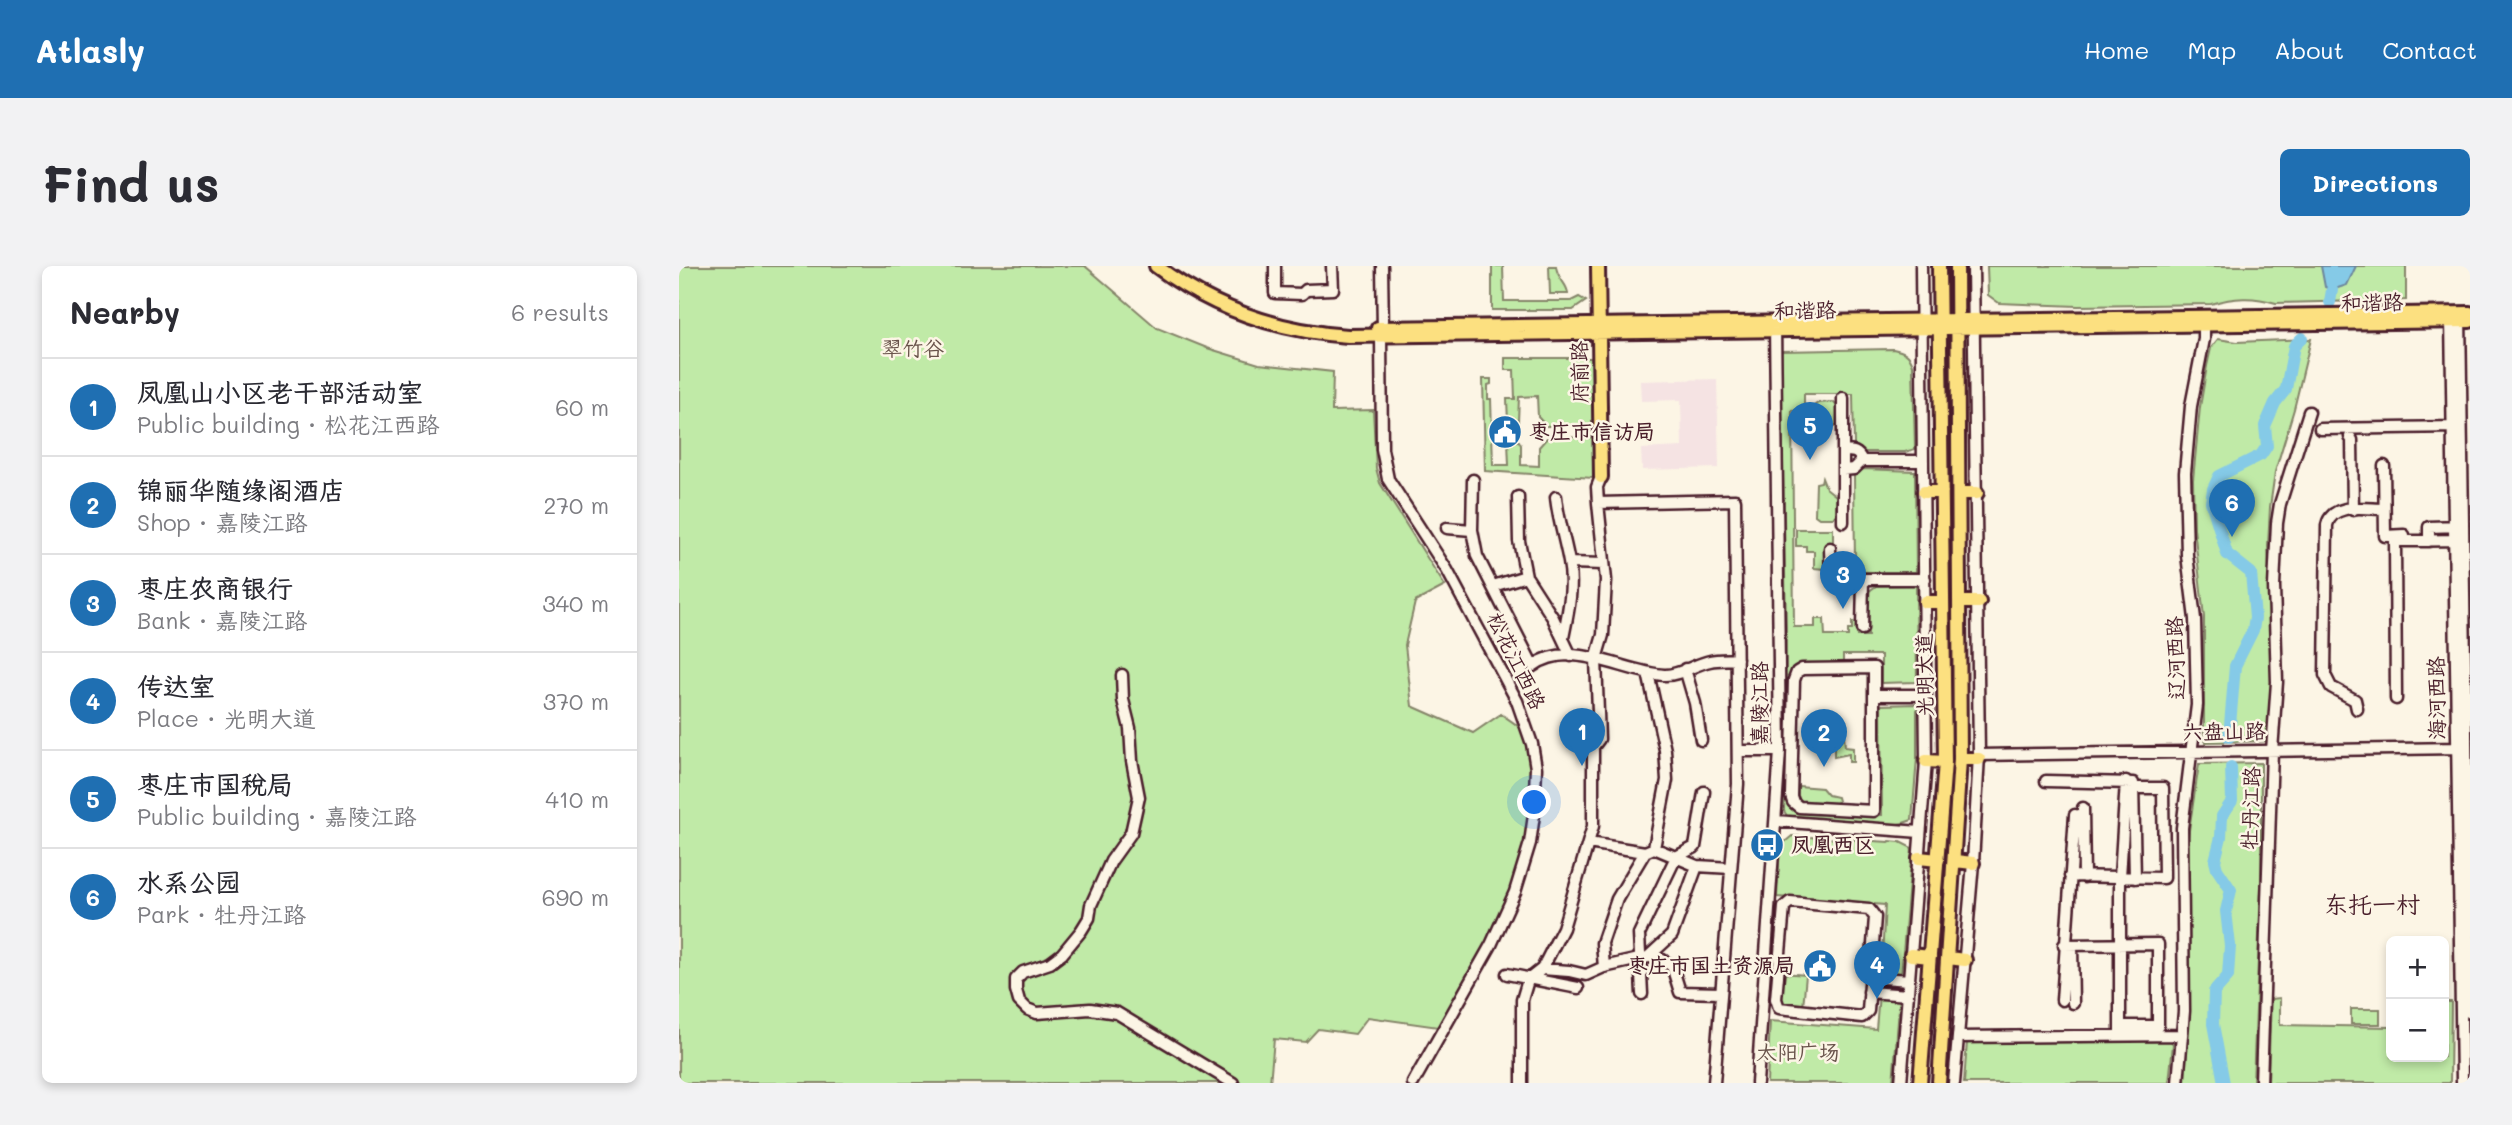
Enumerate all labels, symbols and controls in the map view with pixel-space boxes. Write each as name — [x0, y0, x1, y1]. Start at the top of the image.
text: Atlasly — [35, 28, 145, 71]
text: Home — [2084, 34, 2149, 65]
text: Map — [2187, 34, 2236, 65]
text: About — [2274, 34, 2344, 65]
text: Contact — [2382, 34, 2477, 65]
button: Directions — [2280, 149, 2470, 216]
text: Find us — [42, 151, 220, 214]
street label: 和谐路 — [2340, 287, 2404, 316]
text: Nearby — [70, 292, 180, 332]
street label: 和谐路 — [1773, 295, 1837, 324]
text: 6 results — [511, 297, 609, 327]
park label: 翠竹谷 — [882, 334, 945, 361]
street label: 府前路 — [1564, 340, 1593, 404]
text: 凤凰山小区老干部活动室 — [137, 375, 423, 409]
text: 1 — [88, 392, 98, 422]
text: 60 m — [555, 392, 609, 422]
pin: 5 — [1787, 402, 1833, 460]
text: Public building · 松花江西路 — [137, 409, 439, 439]
public building icon: 枣庄市信访局 — [1486, 413, 1524, 451]
place label: 枣庄市信访局 — [1529, 417, 1655, 444]
text: 锦丽华随缘阁酒店 — [137, 473, 345, 507]
pin: 6 — [2209, 479, 2255, 537]
text: 2 — [87, 490, 99, 520]
text: 270 m — [544, 490, 609, 520]
text: Shop · 嘉陵江路 — [137, 507, 308, 537]
pin: 3 — [1820, 551, 1866, 609]
text: 枣庄农商银行 — [137, 571, 293, 605]
text: 3 — [86, 588, 100, 618]
text: 340 m — [542, 588, 609, 618]
text: Bank · 嘉陵江路 — [137, 605, 307, 635]
street label: 松花江西路 — [1482, 607, 1552, 713]
street label: 辽河西路 — [2160, 616, 2189, 700]
street label: 光明大道 — [1909, 633, 1938, 717]
street label: 海河西路 — [2421, 656, 2450, 740]
street label: 嘉陵江路 — [1745, 661, 1772, 745]
text: 传达室 — [137, 669, 215, 703]
text: 4 — [86, 686, 100, 716]
text: 370 m — [543, 686, 609, 716]
text: Place · 光明大道 — [137, 703, 316, 733]
pin: 1 — [1559, 708, 1605, 766]
pin: 2 — [1801, 709, 1847, 767]
street label: 六盘山路 — [2182, 716, 2266, 745]
street label: 牡丹江路 — [2235, 766, 2264, 850]
text: 枣庄市国税局 — [137, 767, 293, 801]
text: 5 — [86, 784, 100, 814]
text: 410 m — [545, 784, 609, 814]
your location — [1517, 785, 1551, 819]
text: Public building · 嘉陵江路 — [137, 801, 416, 831]
bus stop icon: 凤凰西区 — [1748, 826, 1786, 864]
place label: 凤凰西区 — [1791, 830, 1875, 857]
text: 水系公园 — [137, 865, 241, 899]
text: 6 — [86, 882, 100, 912]
text: 690 m — [542, 882, 609, 912]
district label: 东托一村 — [2324, 888, 2420, 919]
text: Park · 牡丹江路 — [137, 899, 306, 929]
map controls — [2386, 936, 2449, 1062]
button: + — [2386, 936, 2449, 999]
pin: 4 — [1854, 941, 1900, 999]
public building icon: 枣庄市国土资源局 — [1801, 947, 1839, 985]
place label: 枣庄市国土资源局 — [1627, 951, 1795, 978]
button: − — [2386, 999, 2449, 1062]
park label: 太阳广场 — [1756, 1038, 1840, 1065]

